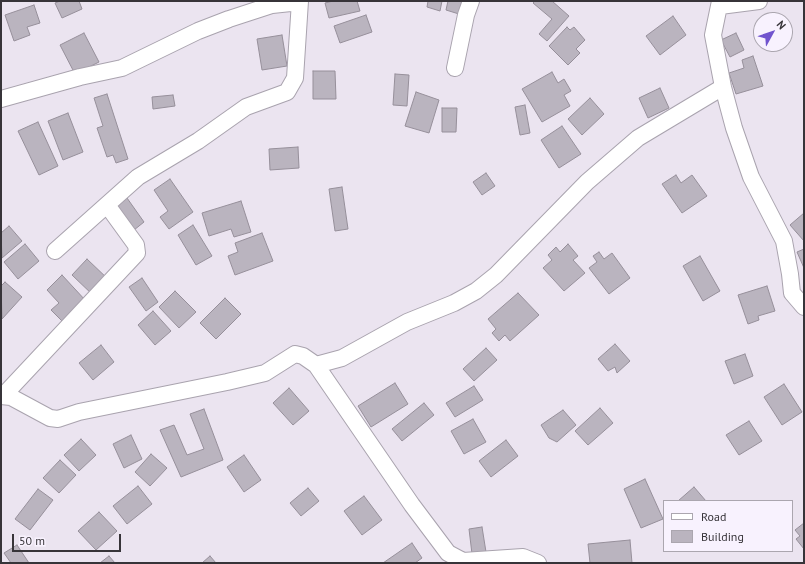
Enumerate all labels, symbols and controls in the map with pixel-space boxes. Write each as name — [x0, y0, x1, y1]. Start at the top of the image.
north arrow — [753, 12, 793, 52]
text: N — [774, 18, 789, 32]
legend — [663, 500, 793, 552]
text: Road — [701, 509, 726, 524]
scale bar — [14, 526, 123, 552]
text: Building — [701, 529, 744, 544]
text: 50 m — [19, 533, 45, 548]

